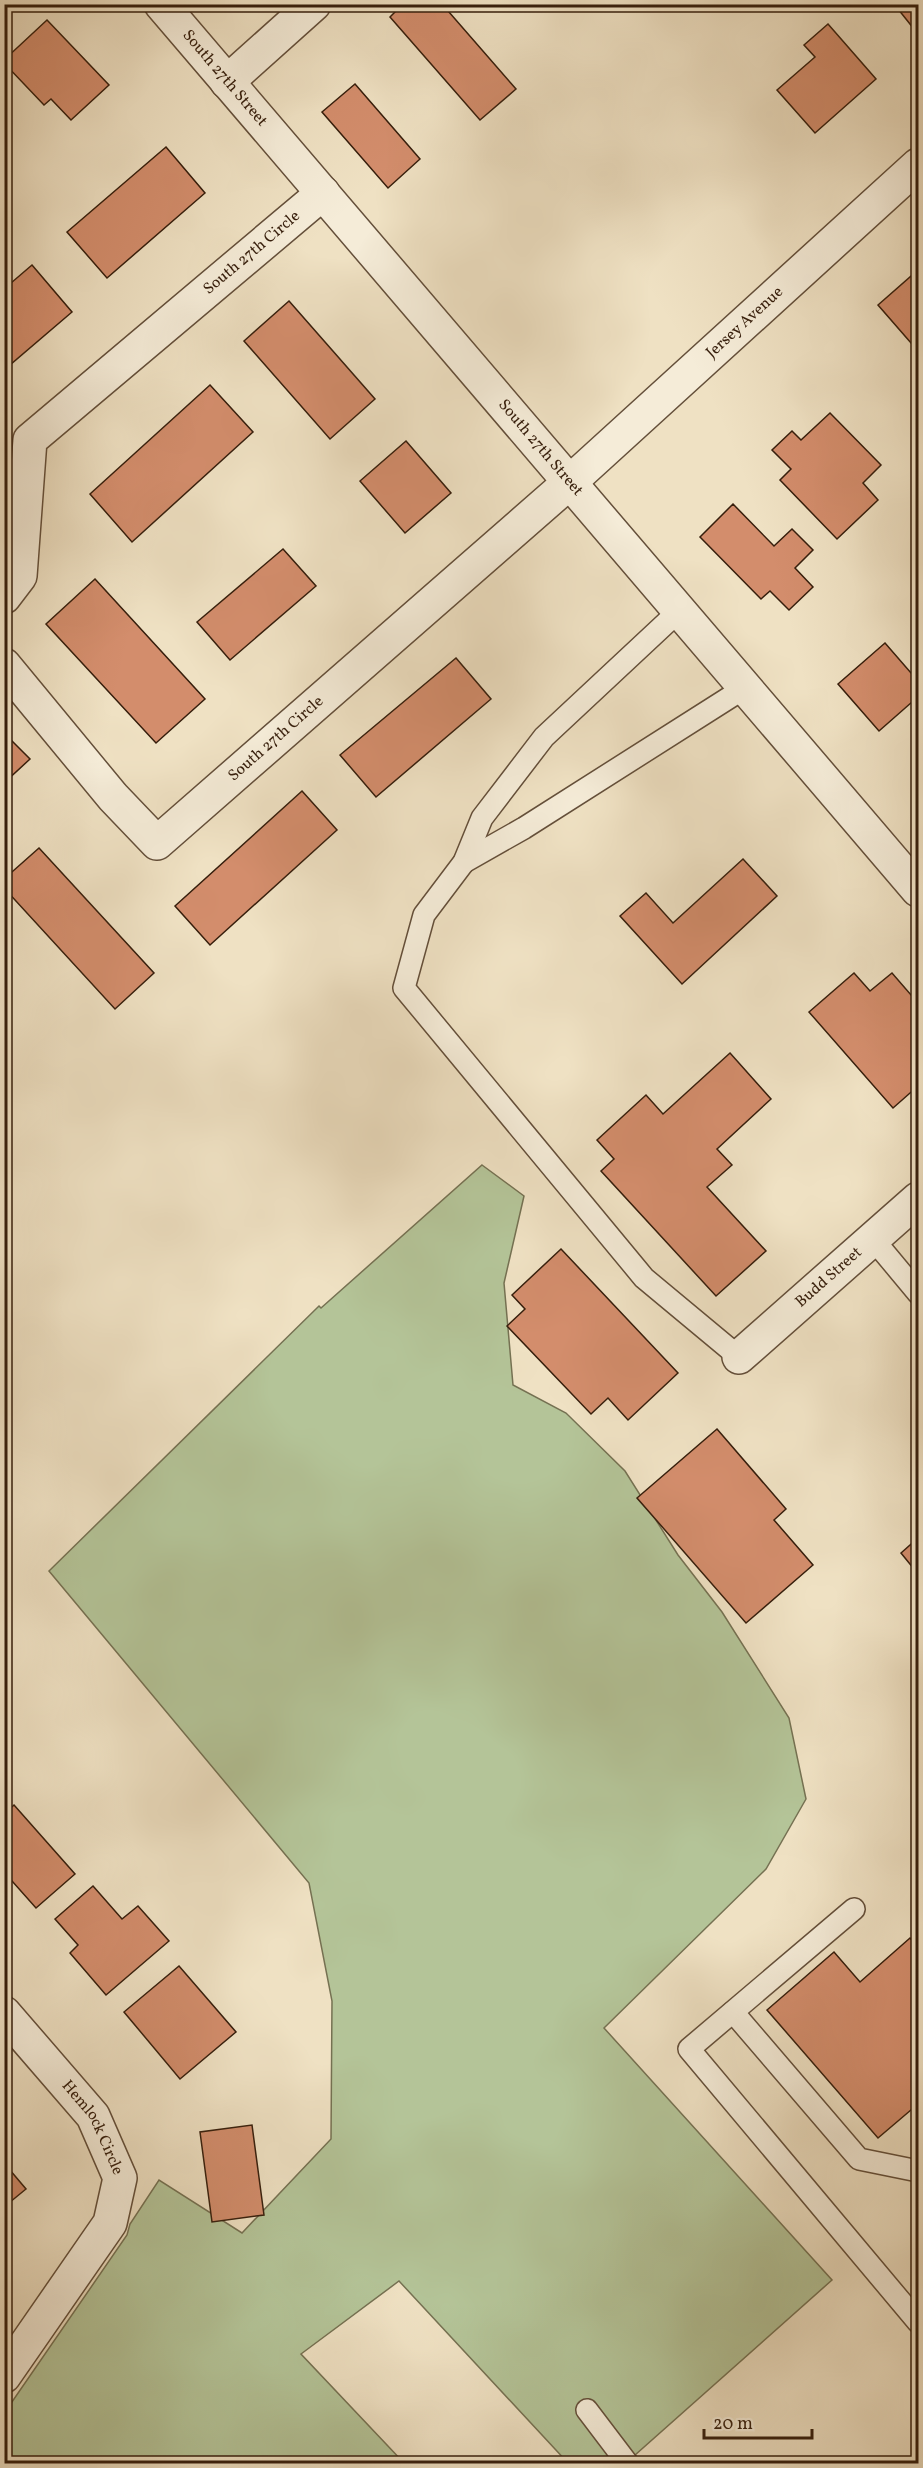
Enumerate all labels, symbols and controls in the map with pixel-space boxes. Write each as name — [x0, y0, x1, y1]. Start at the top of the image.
street label: South 27th Street — [177, 25, 273, 132]
street label: South 27th Circle — [199, 206, 305, 300]
street label: Jersey Avenue — [701, 282, 788, 364]
street label: South 27th Street — [493, 395, 588, 501]
street label: South 27th Circle — [224, 691, 329, 787]
street label: Budd Street — [791, 1242, 867, 1313]
street label: Hemlock Circle — [56, 2076, 128, 2178]
scale bar — [704, 2402, 812, 2440]
text: 20 m — [713, 2412, 753, 2437]

